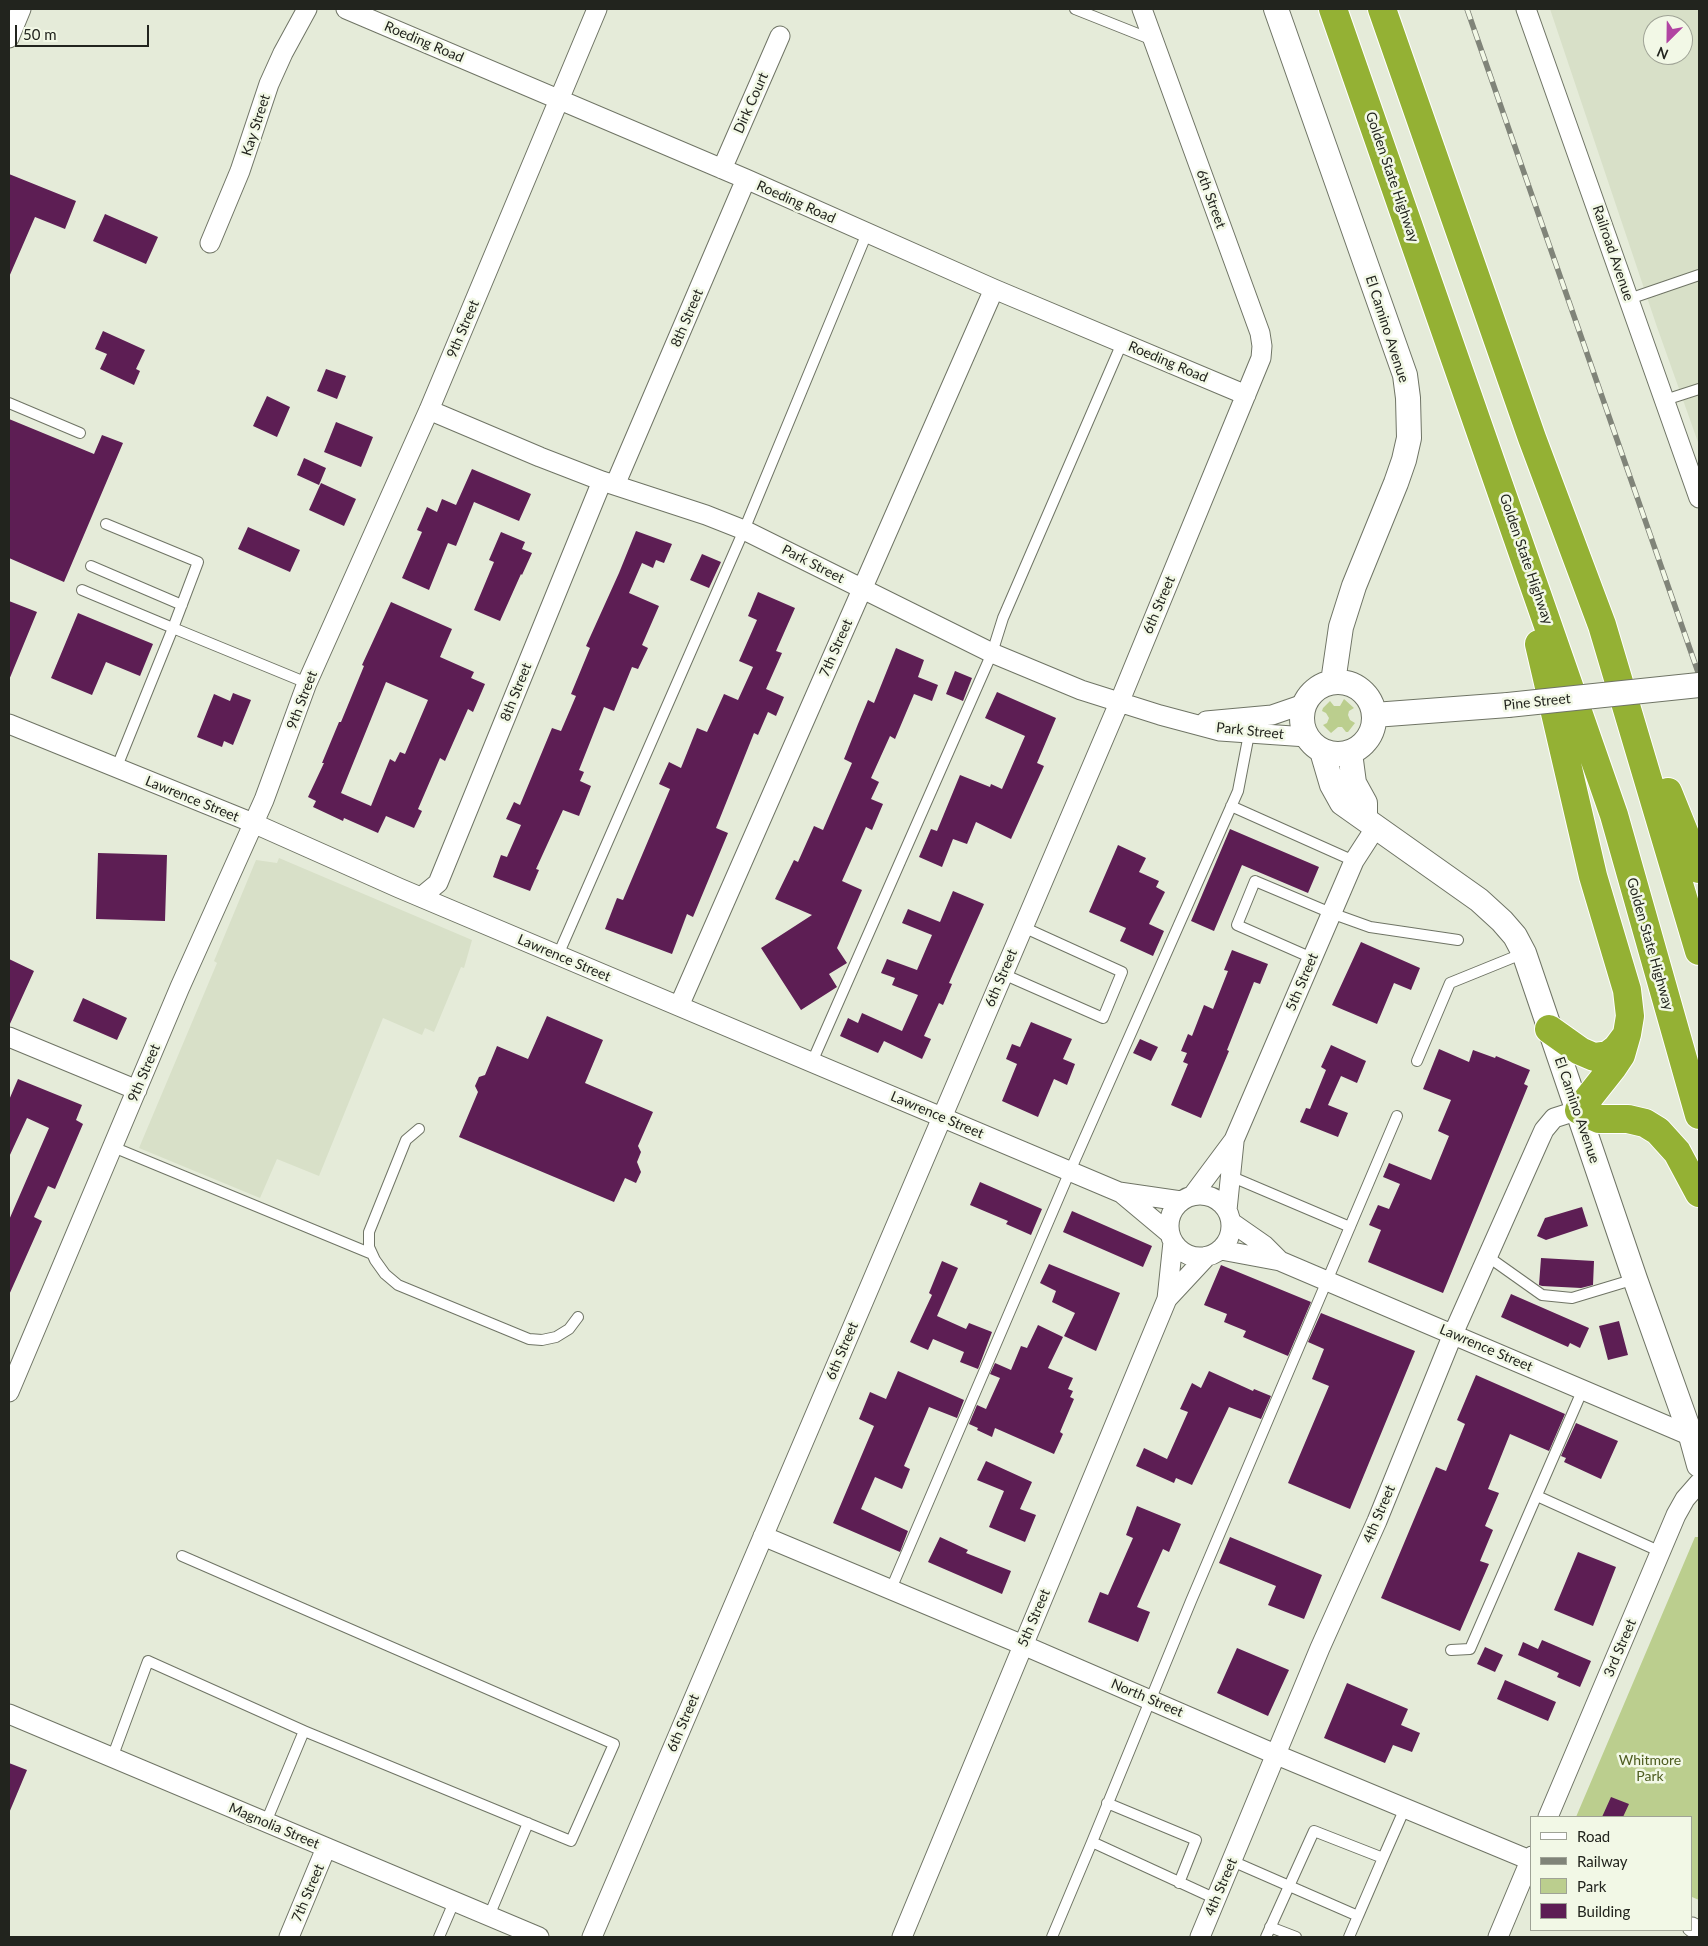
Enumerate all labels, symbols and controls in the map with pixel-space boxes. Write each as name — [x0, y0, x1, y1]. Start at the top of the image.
scale bar — [18, 15, 151, 47]
north arrow — [1643, 15, 1693, 65]
street label: Roeding Road — [382, 18, 466, 66]
text: 50 m — [23, 25, 57, 43]
text: N — [1654, 43, 1671, 63]
street label: Dirk Court — [730, 70, 772, 136]
street label: Kay Street — [238, 92, 274, 158]
street label: Golden State Highway — [1362, 109, 1422, 245]
street label: 6th Street — [1193, 167, 1229, 231]
street label: Roeding Road — [754, 177, 838, 227]
street label: Railroad Avenue — [1589, 203, 1637, 303]
street label: El Camino Avenue — [1362, 273, 1412, 385]
street label: 8th Street — [667, 286, 707, 350]
street label: 9th Street — [443, 297, 483, 361]
street label: Roeding Road — [1126, 338, 1210, 386]
street label: Golden State Highway — [1496, 491, 1556, 627]
street label: Park Street — [779, 541, 847, 587]
street label: 6th Street — [1139, 573, 1179, 637]
street label: 7th Street — [816, 617, 856, 679]
street label: 8th Street — [497, 660, 535, 724]
street label: 9th Street — [283, 668, 321, 732]
street label: Pine Street — [1503, 690, 1571, 714]
street label: Park Street — [1215, 719, 1285, 743]
street label: Lawrence Street — [143, 773, 241, 825]
street label: Golden State Highway — [1623, 876, 1677, 1012]
street label: Lawrence Street — [515, 931, 613, 985]
street label: 6th Street — [981, 946, 1021, 1010]
street label: 5th Street — [1282, 950, 1322, 1014]
street label: 9th Street — [124, 1041, 164, 1105]
street label: El Camino Avenue — [1551, 1054, 1603, 1166]
street label: Lawrence Street — [888, 1088, 986, 1142]
street label: 6th Street — [822, 1319, 862, 1383]
street label: Lawrence Street — [1437, 1321, 1535, 1375]
street label: 4th Street — [1359, 1482, 1399, 1546]
street label: 5th Street — [1014, 1586, 1054, 1650]
street label: 3rd Street — [1600, 1617, 1640, 1679]
street label: North Street — [1108, 1675, 1186, 1721]
street label: 6th Street — [663, 1691, 703, 1755]
park label: Whitmore Park — [1619, 1752, 1681, 1784]
street label: Magnolia Street — [226, 1799, 322, 1853]
legend — [1530, 1816, 1693, 1931]
text: Road — [1577, 1827, 1610, 1845]
text: Railway — [1577, 1852, 1628, 1870]
street label: 4th Street — [1201, 1855, 1241, 1919]
street label: 7th Street — [288, 1861, 328, 1925]
text: Park — [1577, 1877, 1606, 1895]
text: Building — [1577, 1902, 1630, 1920]

